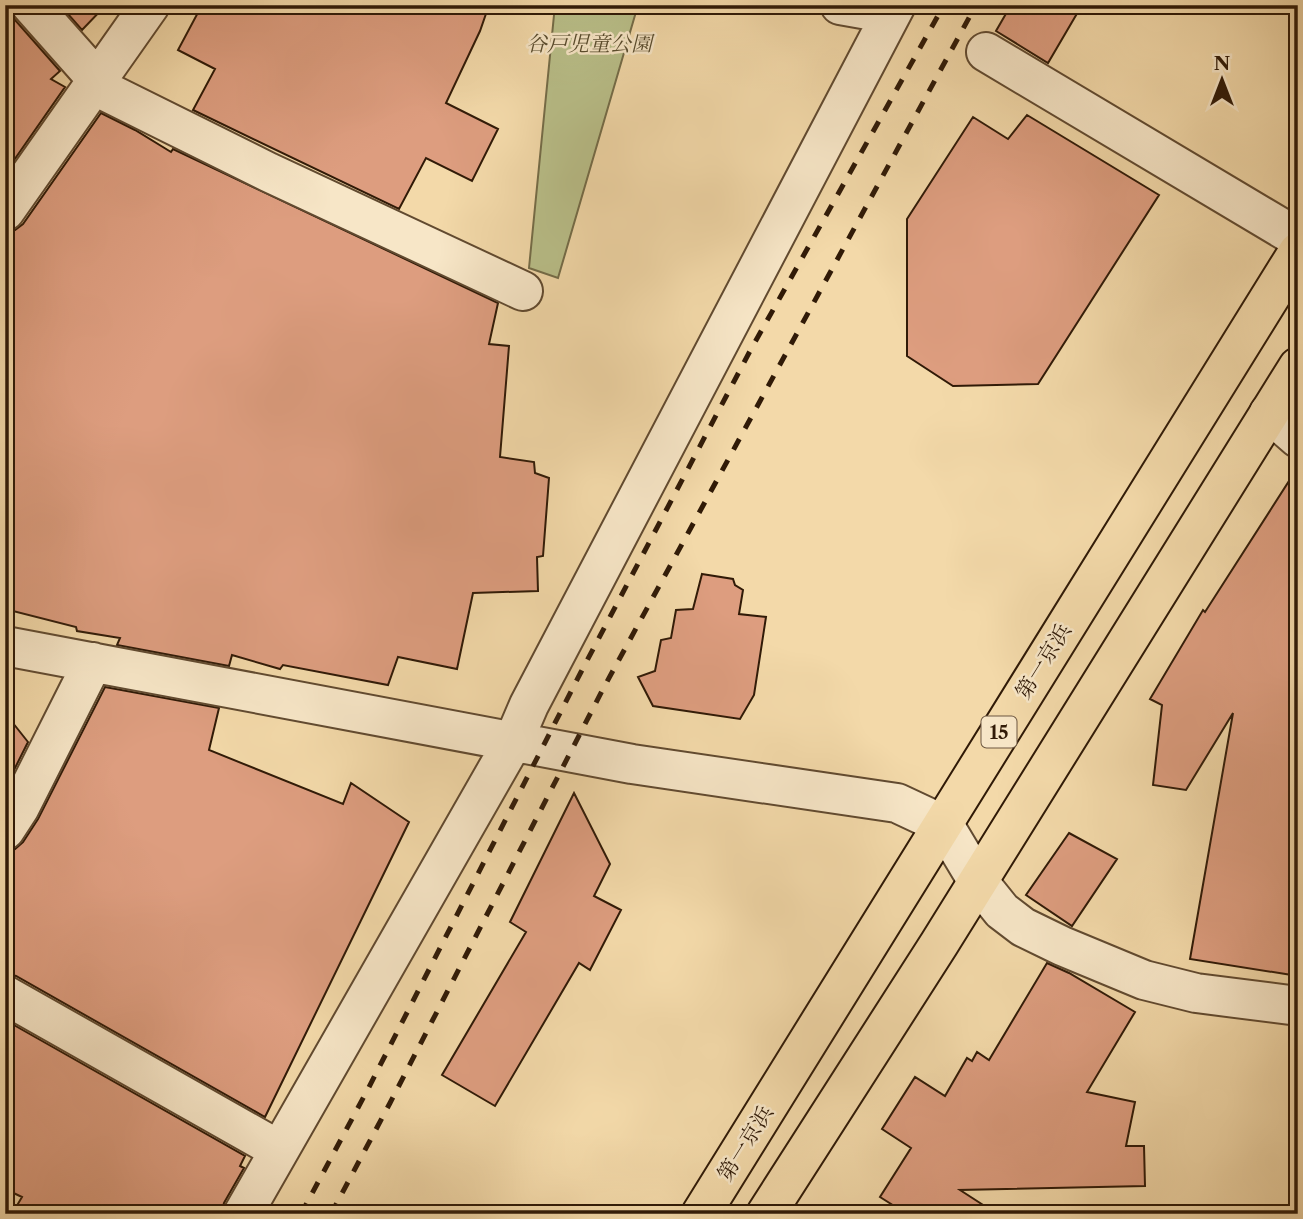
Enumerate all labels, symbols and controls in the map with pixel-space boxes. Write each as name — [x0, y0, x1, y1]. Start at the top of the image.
park label: 谷戸児童公園 — [526, 31, 655, 56]
north arrow — [1188, 46, 1258, 116]
text: N — [1214, 52, 1230, 75]
street label: 第一京浜 — [1010, 619, 1076, 703]
road number: 15 — [982, 716, 1016, 748]
street label: 第一京浜 — [712, 1101, 778, 1185]

